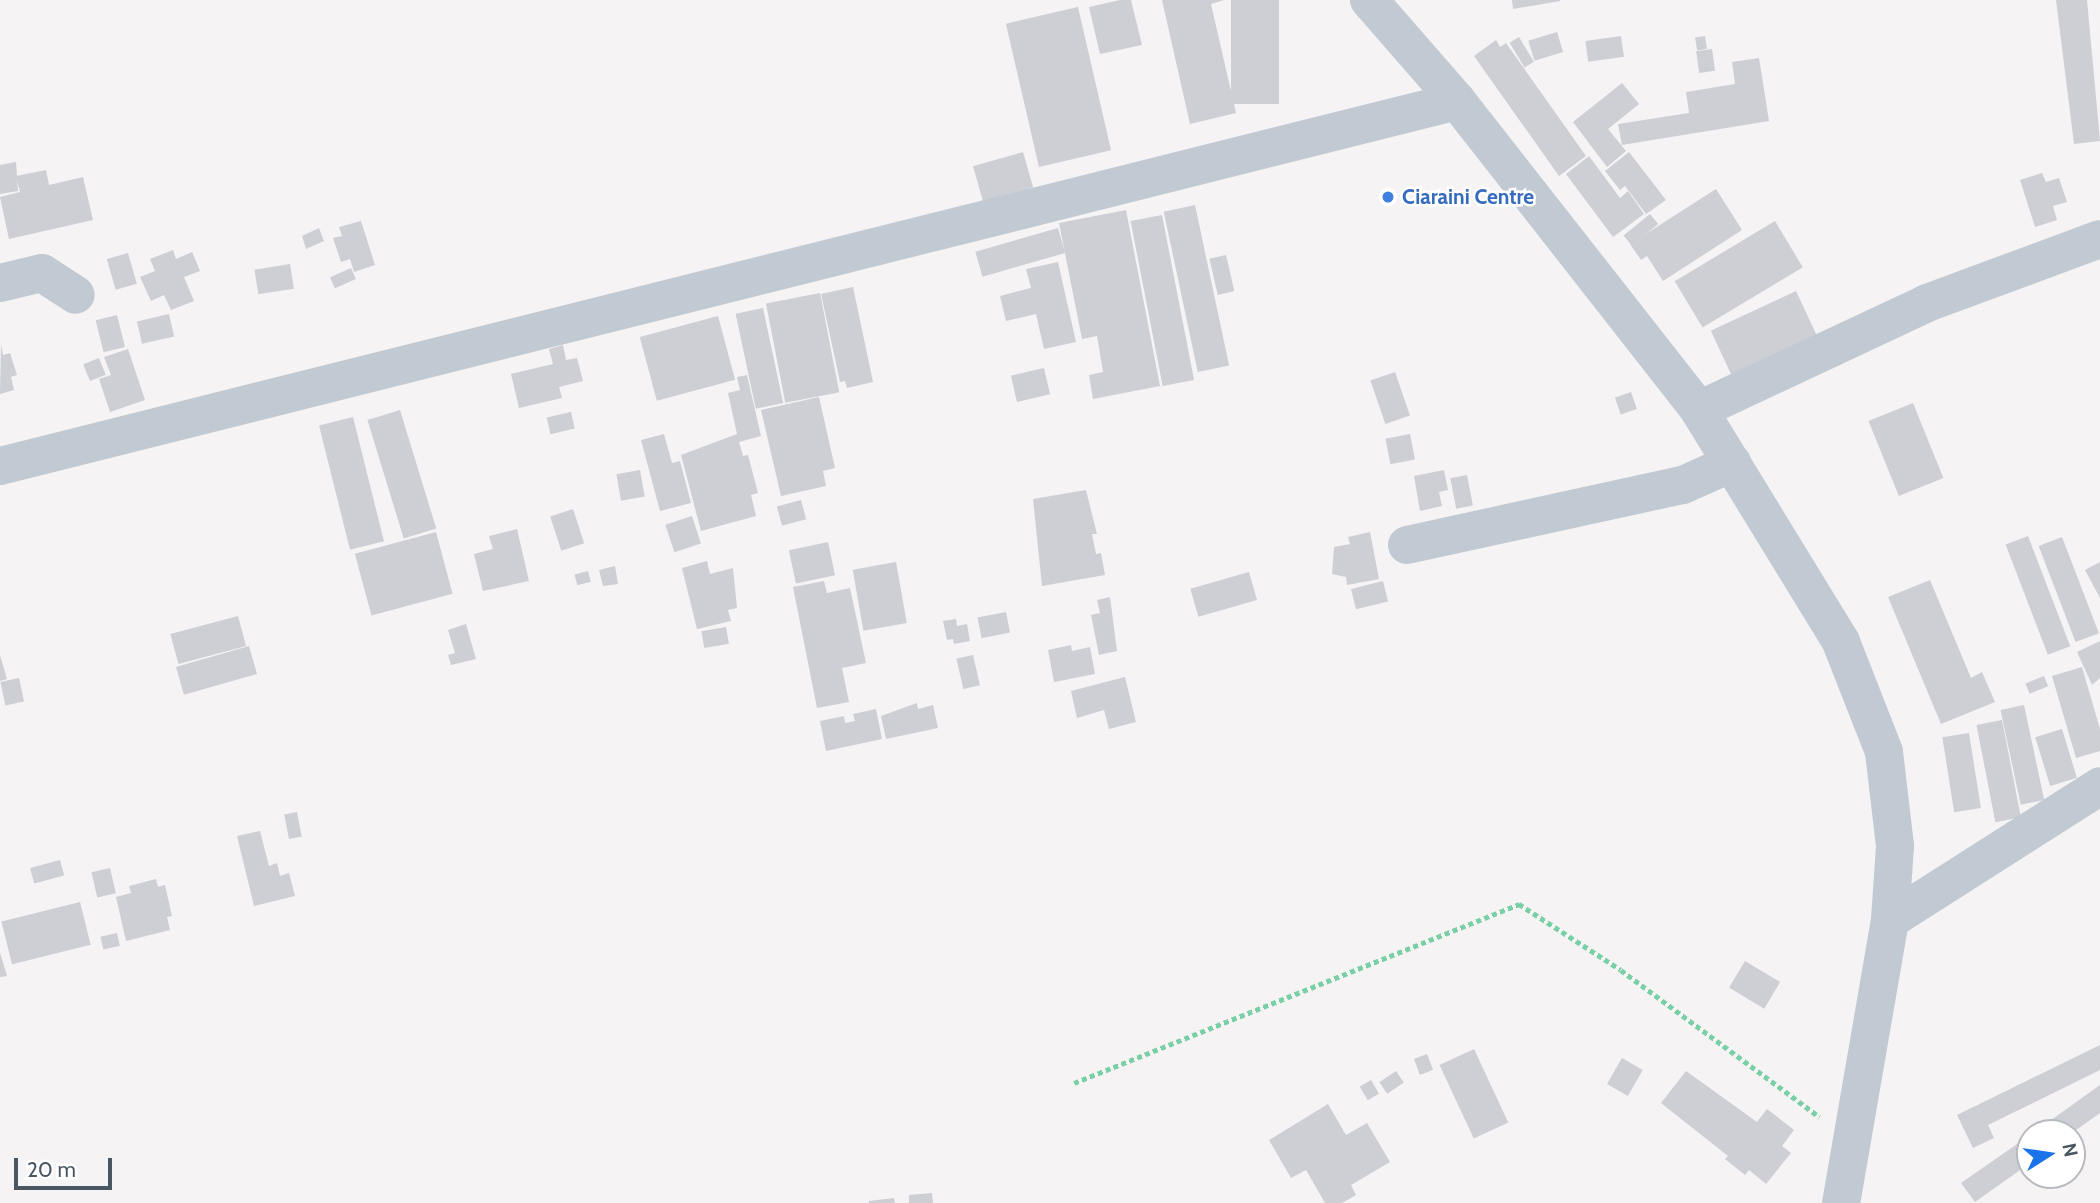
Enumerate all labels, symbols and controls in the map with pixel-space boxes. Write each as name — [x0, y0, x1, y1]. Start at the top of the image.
place label: Ciaraini Centre — [1402, 184, 1534, 210]
marker: Ciaraini Centre — [1380, 189, 1396, 205]
north arrow — [2016, 1119, 2086, 1189]
text: N — [2057, 1141, 2083, 1159]
scale bar — [18, 1144, 116, 1188]
text: 20 m — [27, 1157, 76, 1182]

